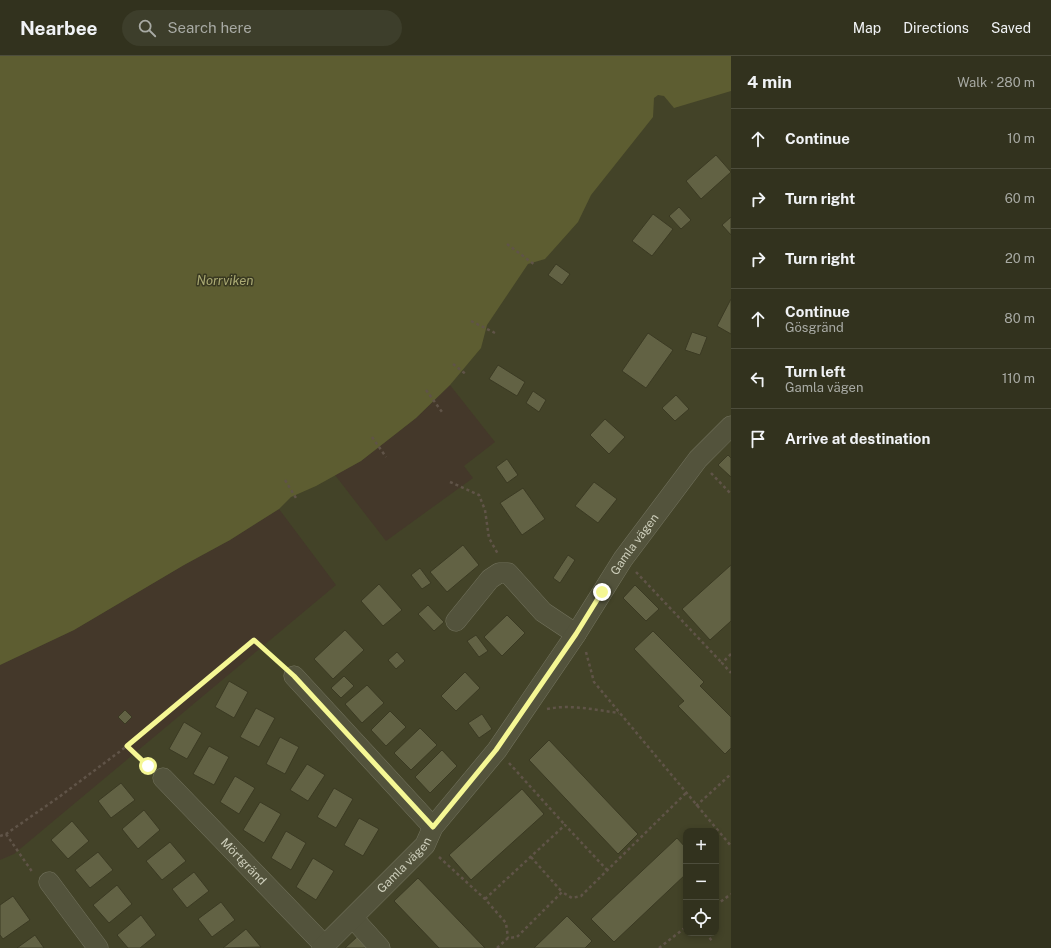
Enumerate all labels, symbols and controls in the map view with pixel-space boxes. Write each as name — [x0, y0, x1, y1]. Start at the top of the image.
search box — [122, 10, 402, 46]
text: Nearbee — [20, 17, 98, 39]
icon: search — [136, 17, 158, 39]
text: Search here — [168, 19, 252, 36]
text: Map — [853, 20, 881, 36]
text: Directions — [903, 20, 969, 36]
text: Saved — [991, 20, 1031, 36]
text: 4 min — [747, 72, 792, 92]
text: Walk · 280 m — [957, 75, 1035, 90]
icon: ahead — [747, 128, 769, 150]
text: Continue — [785, 130, 850, 147]
text: 10 m — [1007, 131, 1035, 146]
icon: right — [747, 188, 769, 210]
text: Turn right — [785, 190, 855, 207]
text: 60 m — [1005, 191, 1035, 206]
icon: right — [747, 248, 769, 270]
text: Turn right — [785, 250, 855, 267]
text: 20 m — [1005, 251, 1035, 266]
water label: Norrviken — [196, 273, 254, 288]
text: Continue — [785, 303, 850, 320]
icon: ahead — [747, 308, 769, 330]
text: 80 m — [1004, 311, 1035, 326]
text: Gösgränd — [785, 320, 844, 335]
text: Turn left — [785, 363, 846, 380]
icon: left — [747, 368, 769, 390]
text: 110 m — [1002, 371, 1035, 386]
text: Gamla vägen — [785, 380, 863, 395]
icon: arrive — [747, 428, 769, 450]
text: Arrive at destination — [785, 430, 930, 447]
street label: Gamla vägen — [608, 511, 662, 578]
route end — [593, 583, 611, 601]
route start — [139, 757, 157, 775]
map controls — [683, 828, 719, 936]
button: + — [683, 828, 719, 864]
street label: Mörtgränd — [218, 835, 269, 888]
street label: Gamla vägen — [374, 835, 434, 896]
button: − — [683, 864, 719, 900]
button: locate — [683, 900, 719, 936]

